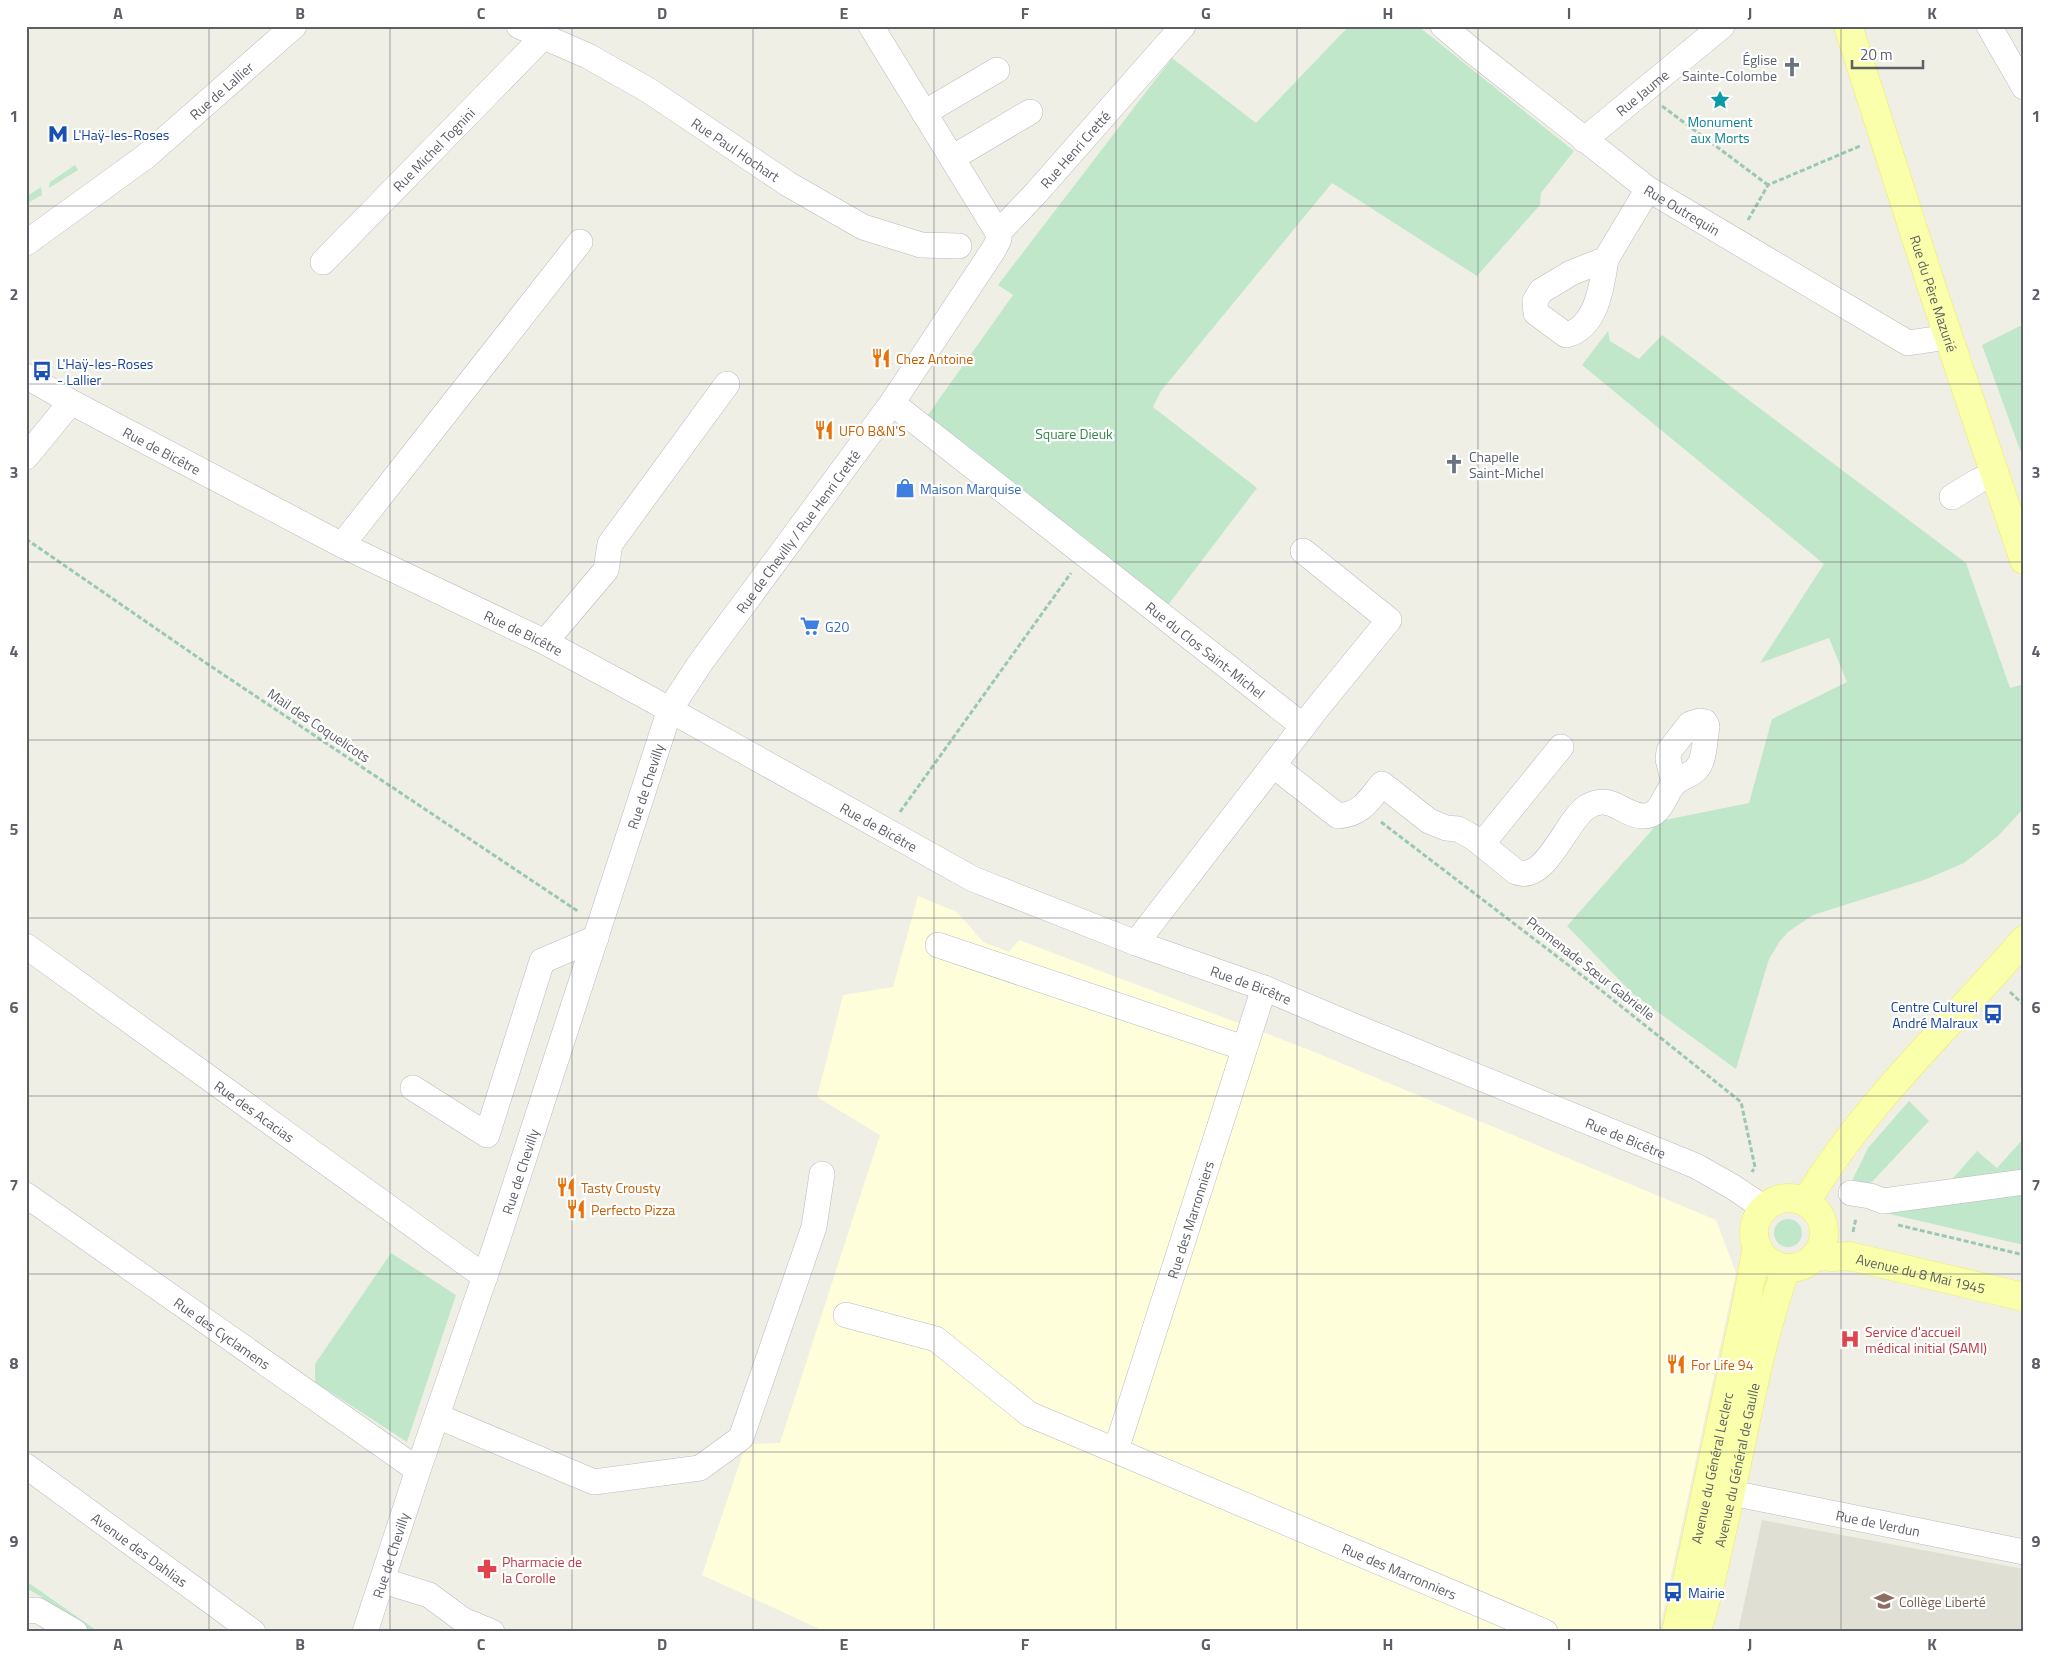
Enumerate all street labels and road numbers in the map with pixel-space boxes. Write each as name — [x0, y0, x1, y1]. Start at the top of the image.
street label: Rue de Lallier — [184, 56, 258, 124]
street label: Rue Jaume — [1611, 64, 1673, 121]
street label: Rue Michel Tognini — [387, 102, 479, 196]
street label: Rue Henri Cretté — [1035, 105, 1115, 193]
street label: Rue Paul Hochart — [687, 112, 784, 186]
street label: Rue Outrequin — [1641, 179, 1724, 240]
street label: Rue du Père Mazurié — [1905, 232, 1963, 355]
street label: Rue de Bicêtre — [120, 421, 205, 479]
street label: Rue de Chevilly / Rue Henri Cretté — [730, 445, 865, 617]
street label: Rue du Clos Saint-Michel — [1142, 596, 1270, 703]
street label: Rue de Bicêtre — [481, 604, 567, 660]
street label: Mail des Coquelicots — [263, 683, 375, 767]
street label: Rue de Chevilly — [621, 740, 669, 832]
street label: Rue de Bicêtre — [837, 797, 921, 857]
street label: Promenade Sœur Gabrielle — [1522, 911, 1660, 1025]
street label: Rue de Bicêtre — [1208, 960, 1295, 1009]
street label: Rue des Acacias — [210, 1075, 299, 1147]
street label: Rue de Bicêtre — [1583, 1112, 1669, 1163]
street label: Rue de Chevilly — [496, 1126, 543, 1217]
street label: Rue des Marronniers — [1161, 1158, 1219, 1281]
street label: Avenue du 8 Mai 1945 — [1854, 1248, 1988, 1298]
street label: Rue des Cyclamens — [170, 1292, 275, 1374]
street label: Avenue du Général de Gaulle — [1708, 1381, 1764, 1549]
street label: Avenue du Général Leclerc — [1685, 1390, 1738, 1545]
street label: Rue de Verdun — [1834, 1504, 1922, 1541]
street label: Avenue des Dahlias — [87, 1507, 192, 1591]
street label: Rue de Chevilly — [366, 1509, 414, 1601]
street label: Rue des Marronniers — [1339, 1537, 1460, 1604]

